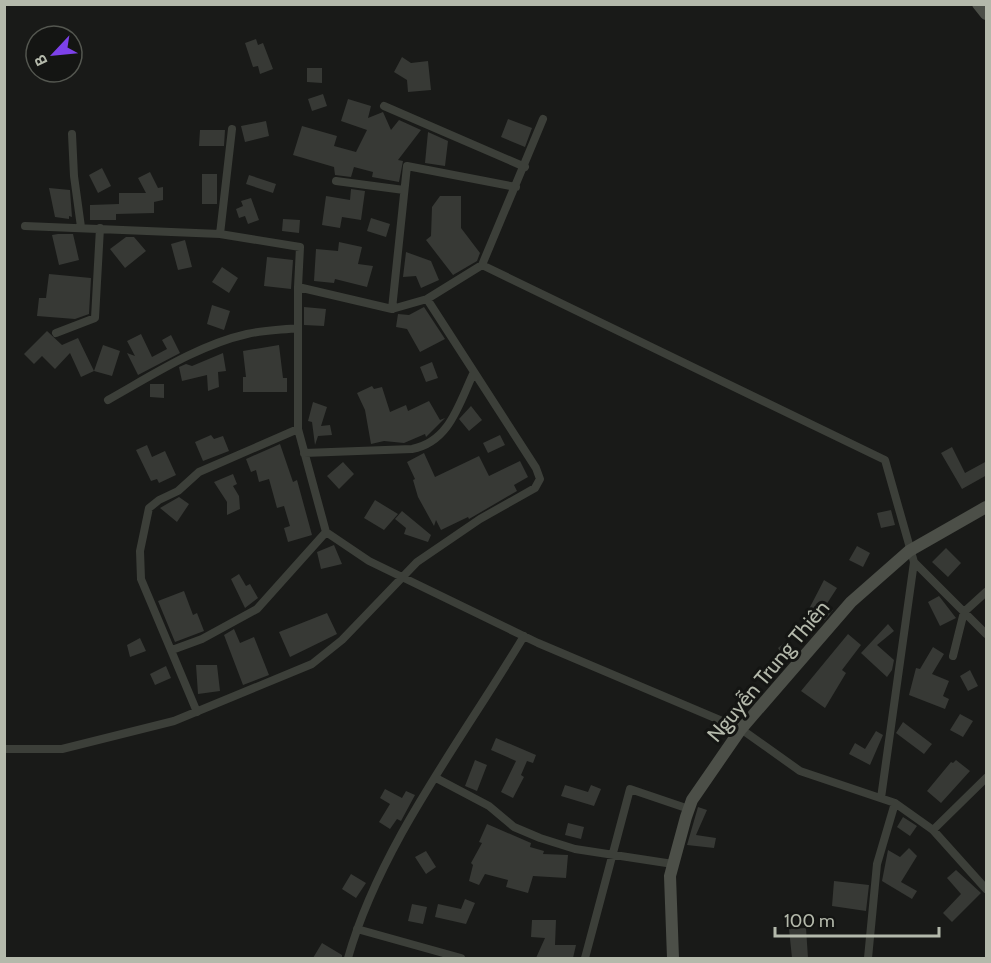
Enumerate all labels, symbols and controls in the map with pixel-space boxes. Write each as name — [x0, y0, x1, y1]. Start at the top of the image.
north arrow — [24, 24, 84, 84]
text: B — [30, 52, 52, 69]
street label: Nguyễn Trung Thiên — [702, 595, 834, 747]
scale bar — [775, 900, 938, 938]
text: 100 m — [784, 910, 835, 932]

